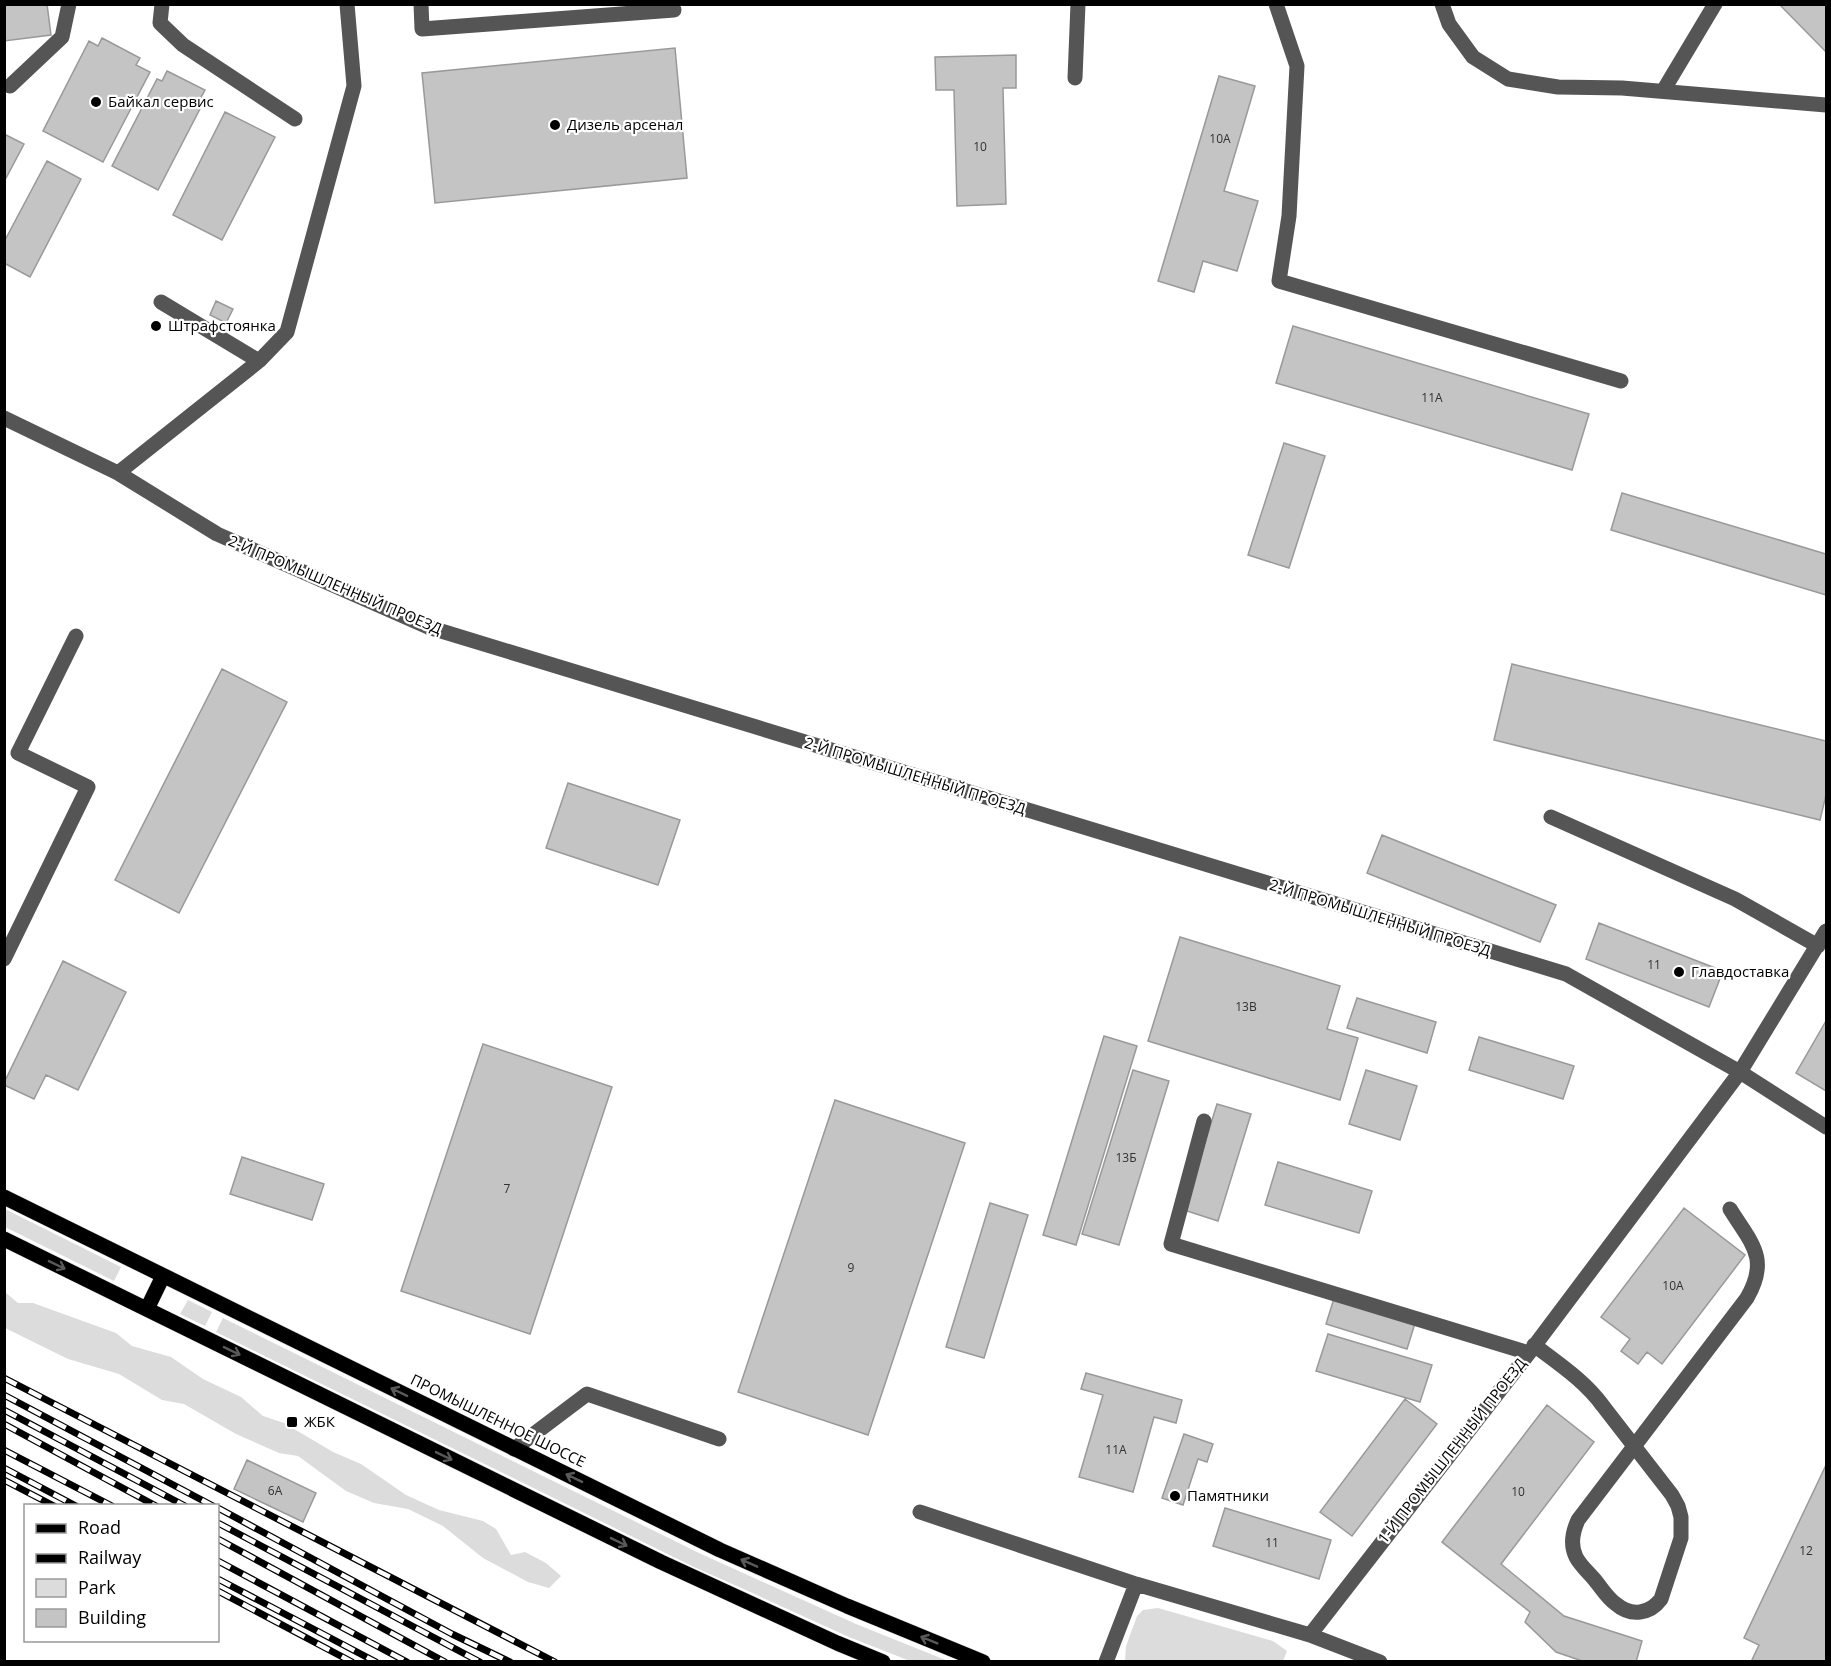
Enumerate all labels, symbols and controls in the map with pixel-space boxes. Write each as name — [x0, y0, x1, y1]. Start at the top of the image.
place label: Байкал сервис — [108, 91, 214, 111]
marker: Байкал сервис — [89, 95, 103, 109]
place label: Дизель арсенал — [567, 114, 683, 134]
marker: Дизель арсенал — [548, 118, 562, 132]
house number: 10А — [1209, 130, 1231, 147]
house number: 10 — [973, 138, 987, 155]
place label: Штрафстоянка — [168, 315, 276, 335]
marker: Штрафстоянка — [149, 319, 163, 333]
house number: 11А — [1421, 389, 1443, 406]
street label: 2-Й ПРОМЫШЛЕННЫЙ ПРОЕЗД — [226, 530, 445, 638]
street label: 2-Й ПРОМЫШЛЕННЫЙ ПРОЕЗД — [802, 732, 1028, 818]
street label: 2-Й ПРОМЫШЛЕННЫЙ ПРОЕЗД — [1267, 874, 1493, 960]
house number: 11 — [1647, 956, 1661, 973]
place label: Главдоставка — [1691, 961, 1789, 981]
marker: Главдоставка — [1672, 965, 1686, 979]
house number: 13В — [1235, 998, 1257, 1015]
house number: 13Б — [1115, 1149, 1137, 1166]
house number: 7 — [504, 1180, 511, 1197]
one-way arrow — [47, 1259, 65, 1271]
house number: 9 — [848, 1259, 855, 1276]
house number: 10А — [1662, 1277, 1684, 1294]
one-way arrow — [222, 1346, 240, 1358]
street label: 1-Й ПРОМЫШЛЕННЫЙ ПРОЕЗД — [1373, 1354, 1530, 1547]
street label: ПРОМЫШЛЕННОЕ ШОССЕ — [408, 1369, 589, 1471]
one-way arrow — [390, 1386, 408, 1397]
place label: ЖБК — [304, 1411, 336, 1431]
marker: ЖБК — [285, 1415, 299, 1429]
house number: 11А — [1105, 1441, 1127, 1458]
one-way arrow — [435, 1450, 453, 1462]
one-way arrow — [565, 1472, 583, 1484]
house number: 6А — [268, 1482, 283, 1499]
house number: 10 — [1511, 1483, 1525, 1500]
place label: Памятники — [1187, 1485, 1269, 1505]
marker: Памятники — [1168, 1489, 1182, 1503]
legend — [24, 1504, 219, 1642]
text: Road — [78, 1515, 121, 1539]
house number: 11 — [1265, 1534, 1279, 1551]
one-way arrow — [610, 1537, 628, 1548]
house number: 12 — [1799, 1542, 1813, 1559]
text: Railway — [78, 1545, 142, 1569]
one-way arrow — [741, 1557, 759, 1568]
text: Park — [78, 1575, 116, 1599]
text: Building — [78, 1605, 146, 1629]
one-way arrow — [920, 1633, 938, 1644]

